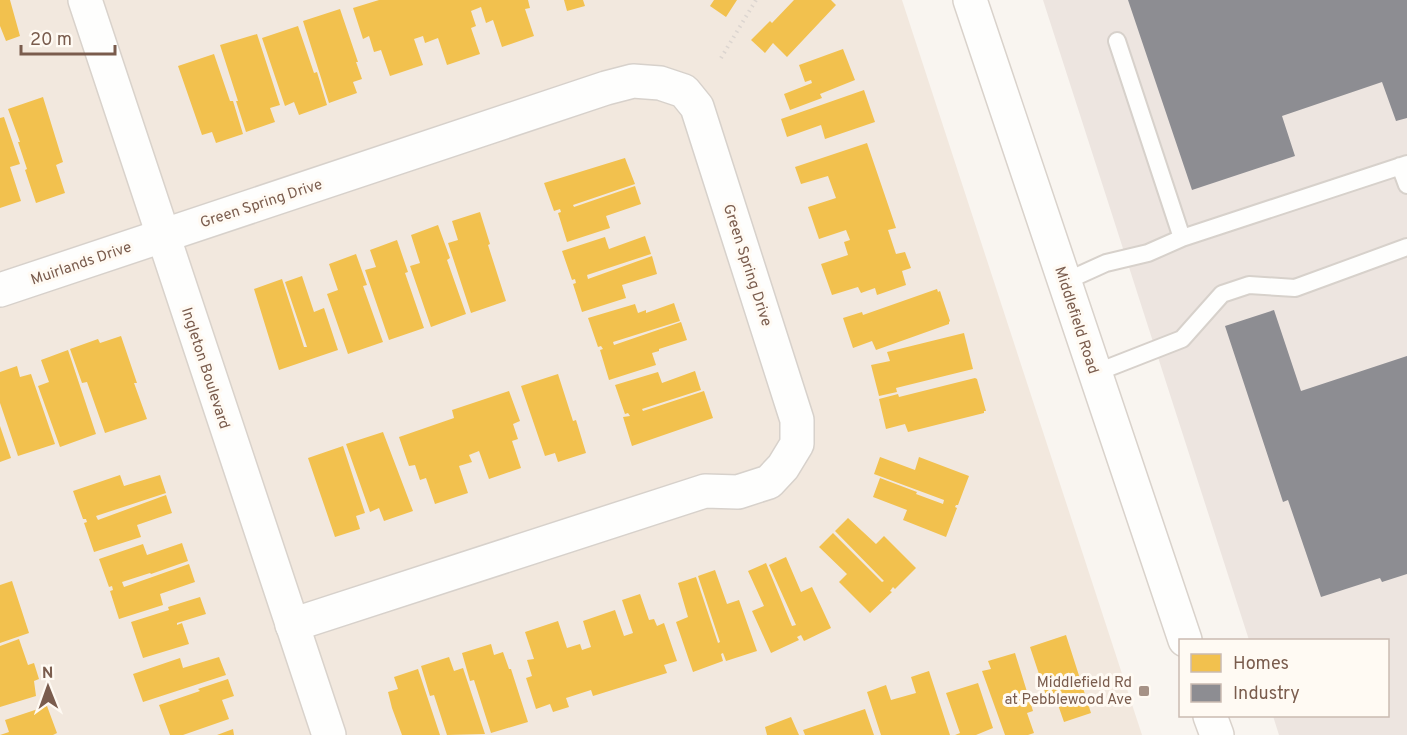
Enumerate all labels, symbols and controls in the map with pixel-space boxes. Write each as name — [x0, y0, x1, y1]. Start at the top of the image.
scale bar — [21, 18, 116, 56]
text: 20 m — [30, 29, 72, 52]
street label: Green Spring Drive — [198, 176, 325, 233]
street label: Green Spring Drive — [718, 202, 775, 329]
street label: Muirlands Drive — [29, 238, 134, 291]
street label: Middlefield Road — [1049, 264, 1102, 377]
street label: Ingleton Boulevard — [176, 305, 233, 432]
legend — [1179, 639, 1389, 717]
text: Homes — [1233, 653, 1289, 676]
north arrow — [18, 657, 78, 717]
text: N — [42, 664, 54, 684]
place label: Middlefield Rd at Pebblewood Ave — [1005, 674, 1132, 710]
text: Industry — [1233, 683, 1300, 706]
marker: Middlefield Rd at Pebblewood Ave — [1137, 684, 1151, 698]

